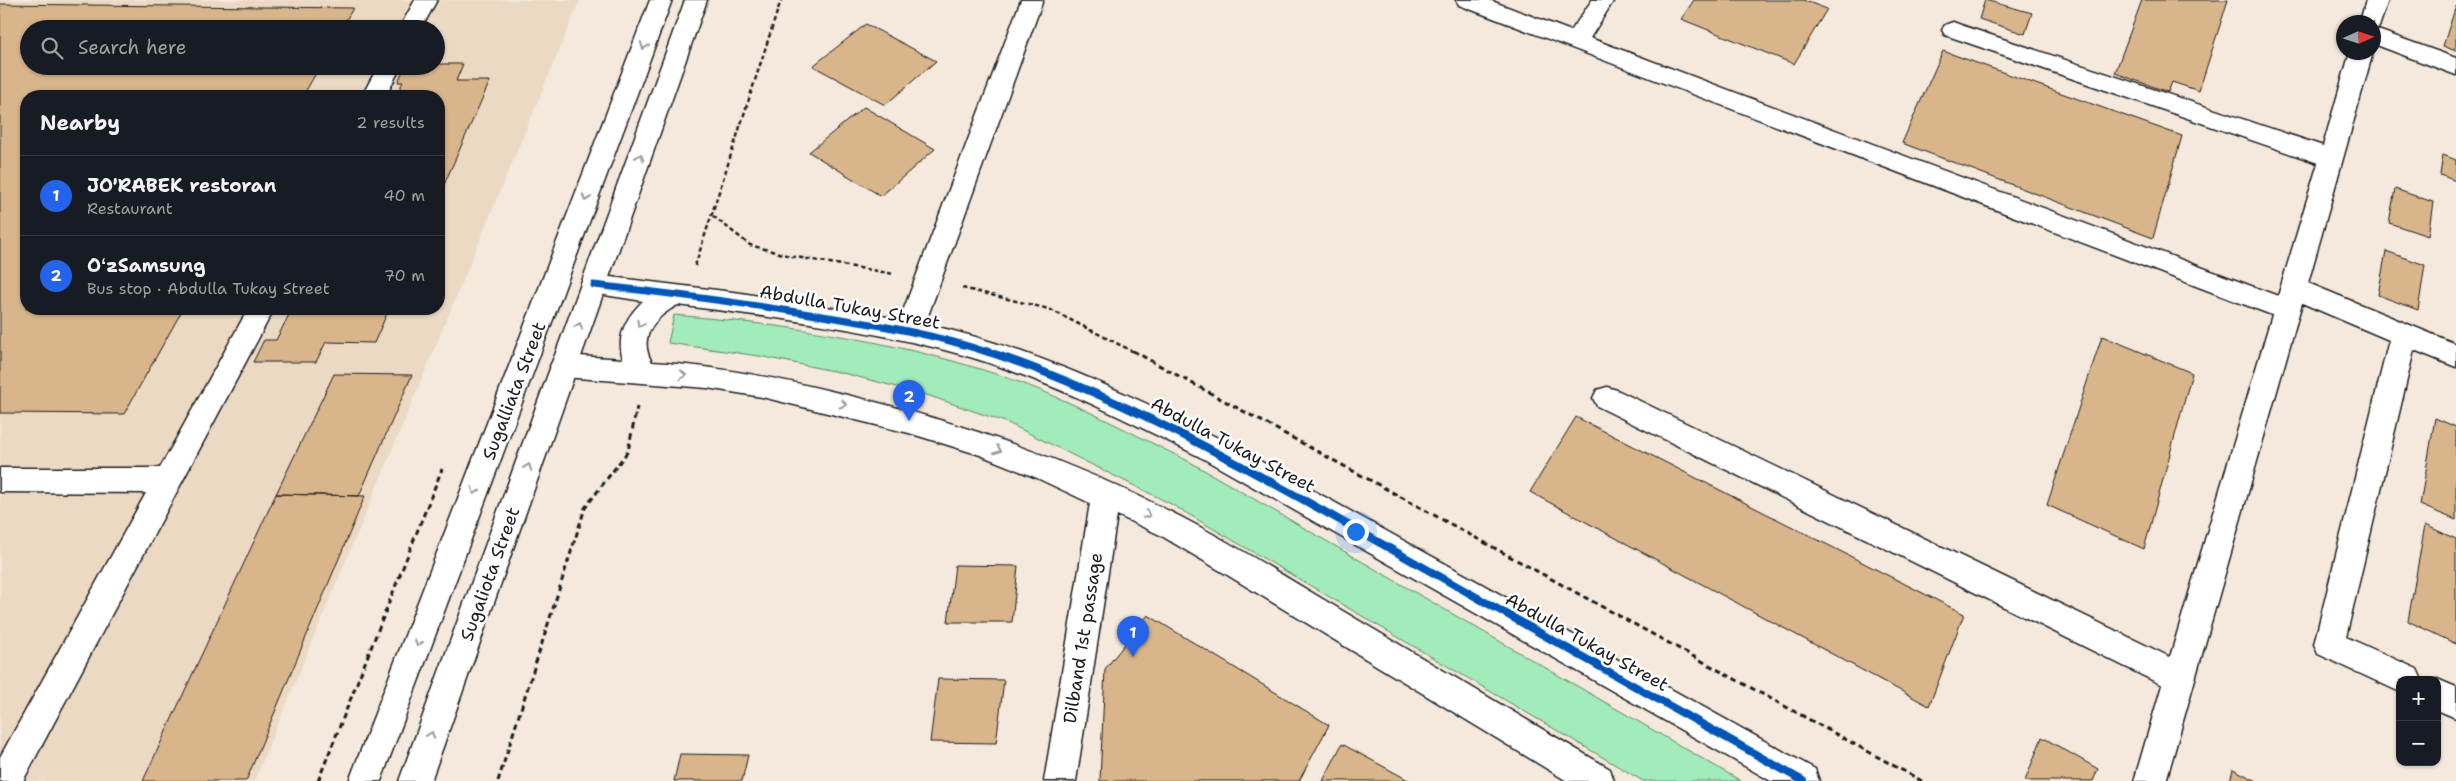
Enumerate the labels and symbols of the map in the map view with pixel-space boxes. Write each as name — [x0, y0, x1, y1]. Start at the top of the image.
north arrow — [2336, 15, 2381, 60]
one-way arrow — [640, 41, 650, 49]
one-way arrow — [634, 153, 644, 161]
one-way arrow — [582, 193, 592, 201]
street label: Abdulla Tukay Street — [758, 279, 942, 335]
street label: Sugalliata Street — [477, 318, 551, 464]
one-way arrow — [636, 318, 646, 327]
one-way arrow — [573, 322, 583, 330]
one-way arrow — [679, 369, 687, 380]
pin: 2 — [893, 380, 925, 421]
street label: Abdulla Tukay Street — [1147, 391, 1320, 499]
one-way arrow — [838, 398, 847, 409]
one-way arrow — [993, 444, 1002, 454]
one-way arrow — [522, 463, 532, 472]
one-way arrow — [471, 486, 481, 495]
street label: Sugaliota Street — [455, 504, 525, 644]
one-way arrow — [1142, 509, 1151, 519]
your location — [1343, 519, 1369, 545]
street label: Dilband 1st passage — [1058, 551, 1108, 725]
street label: Abdulla Tukay Street — [1501, 587, 1673, 697]
pin: 1 — [1117, 616, 1149, 657]
one-way arrow — [413, 638, 424, 647]
one-way arrow — [425, 731, 435, 740]

